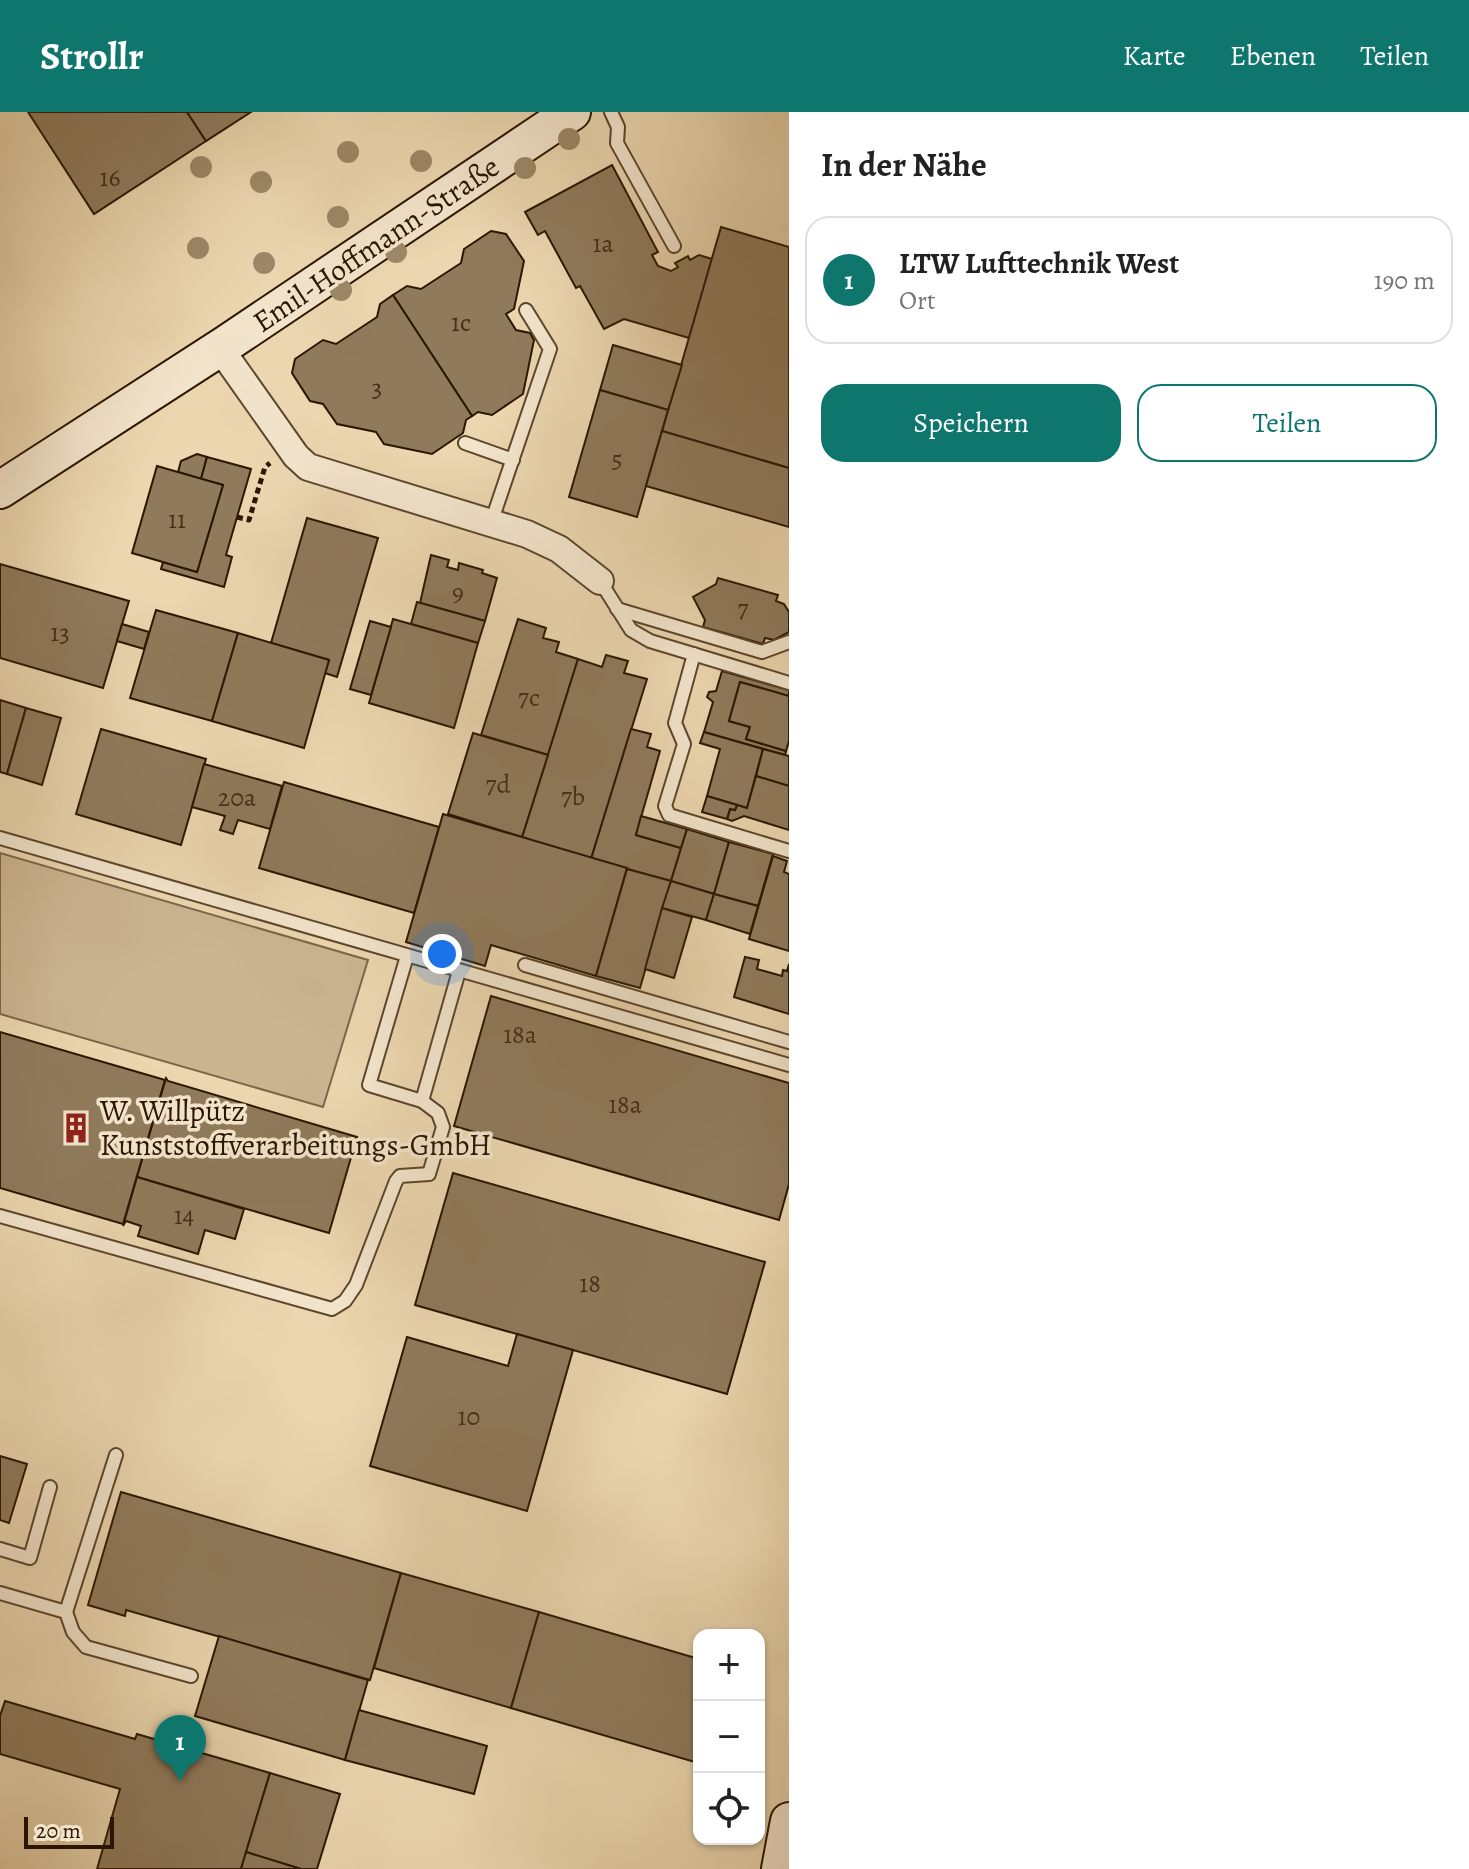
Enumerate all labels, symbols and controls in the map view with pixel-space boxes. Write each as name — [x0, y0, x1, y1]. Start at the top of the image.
text: Strollr — [40, 30, 144, 82]
text: Karte — [1123, 37, 1186, 75]
text: Ebenen — [1230, 37, 1316, 75]
text: Teilen — [1360, 37, 1429, 75]
text: In der Nähe — [821, 141, 987, 188]
street label: Emil-Hoffmann-Straße — [245, 147, 507, 341]
house number: 16 — [100, 160, 120, 195]
house number: 1a — [592, 226, 614, 261]
text: LTW Lufttechnik West — [899, 243, 1179, 283]
text: 1 — [844, 263, 854, 298]
text: 190 m — [1374, 263, 1435, 298]
text: Ort — [899, 283, 936, 318]
house number: 1c — [451, 305, 471, 340]
house number: 3 — [372, 370, 382, 405]
button: Speichern — [821, 384, 1121, 462]
button: Teilen — [1137, 384, 1437, 462]
house number: 5 — [611, 441, 623, 476]
house number: 11 — [168, 502, 186, 537]
house number: 9 — [452, 575, 464, 610]
house number: 7 — [738, 591, 749, 626]
house number: 13 — [50, 615, 70, 650]
house number: 7c — [518, 680, 540, 715]
house number: 7d — [486, 767, 510, 802]
house number: 7b — [561, 779, 585, 814]
house number: 20a — [218, 780, 256, 815]
your location — [422, 934, 462, 974]
house number: 18a — [503, 1017, 537, 1052]
house number: 18a — [608, 1087, 642, 1122]
place label: W. Willpütz Kunststoffverarbeitungs-GmbH — [99, 1091, 491, 1165]
building icon: W. Willpütz Kunststoffverarbeitungs-GmbH — [59, 1111, 93, 1145]
house number: 14 — [174, 1198, 195, 1233]
house number: 18 — [579, 1266, 601, 1301]
house number: 10 — [458, 1399, 480, 1434]
map controls — [693, 1629, 765, 1845]
button: + — [693, 1629, 765, 1701]
button: − — [693, 1701, 765, 1773]
pin: 1 — [154, 1715, 206, 1781]
button: locate — [693, 1773, 765, 1845]
scale bar — [24, 1813, 114, 1849]
text: 20 m — [36, 1816, 81, 1846]

